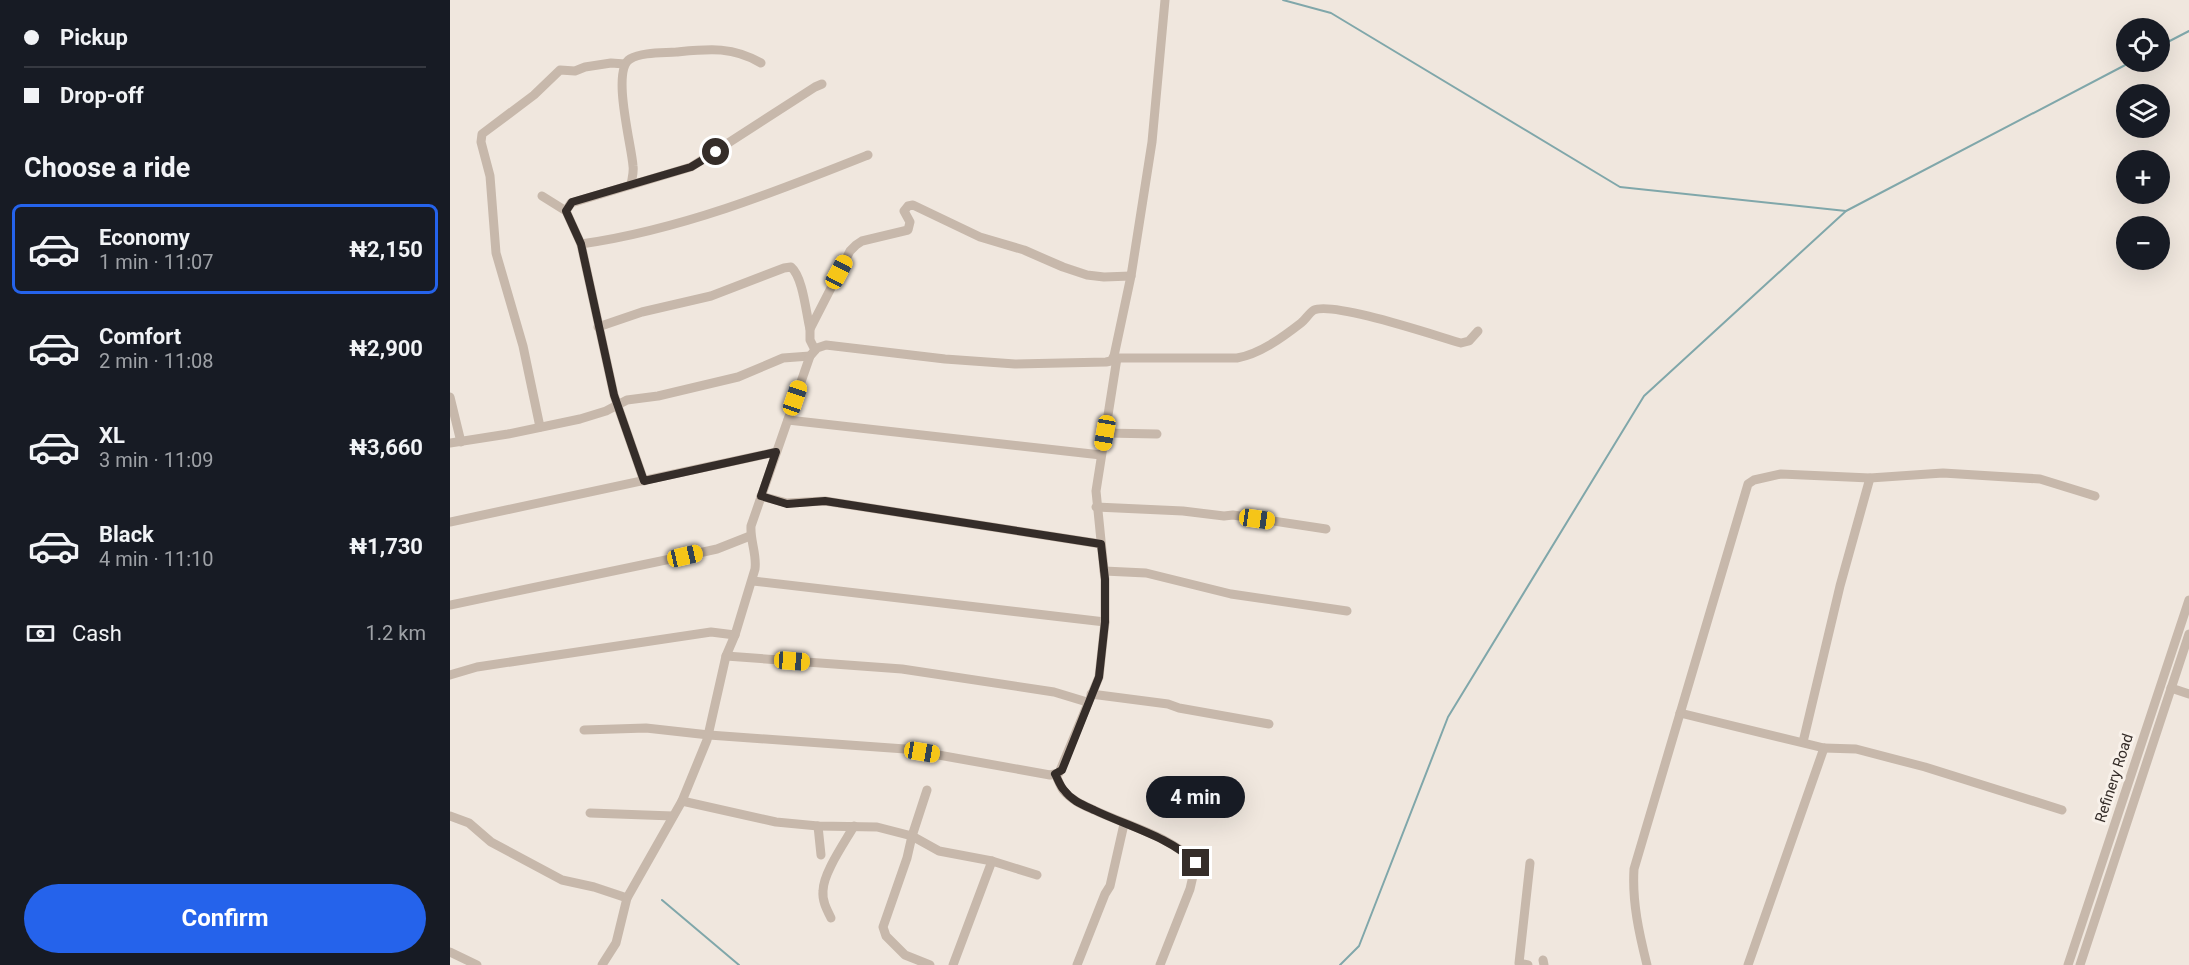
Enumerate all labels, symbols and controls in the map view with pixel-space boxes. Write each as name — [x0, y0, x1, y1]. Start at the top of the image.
map controls — [2116, 18, 2170, 270]
button: locate — [2116, 18, 2170, 72]
text: Pickup — [60, 25, 128, 50]
text: Drop-off — [60, 83, 144, 108]
button: layers — [2116, 84, 2170, 138]
route start — [702, 138, 729, 165]
button: + — [2116, 150, 2170, 204]
text: Choose a ride — [24, 152, 190, 184]
button: − — [2116, 216, 2170, 270]
icon: car — [27, 222, 81, 276]
text: Economy — [99, 225, 190, 250]
text: ₦2,150 — [349, 237, 423, 262]
text: 1 min · 11:07 — [99, 250, 214, 274]
car — [823, 252, 855, 292]
icon: car — [27, 321, 81, 375]
text: Comfort — [99, 324, 181, 349]
text: ₦2,900 — [349, 336, 423, 361]
text: 2 min · 11:08 — [99, 349, 214, 373]
car — [781, 378, 809, 418]
car — [1093, 414, 1117, 452]
icon: car — [27, 420, 81, 474]
text: XL — [99, 423, 125, 448]
text: ₦3,660 — [349, 435, 423, 460]
text: 3 min · 11:09 — [99, 448, 214, 472]
car — [1238, 508, 1276, 530]
icon: car — [27, 519, 81, 573]
text: Black — [99, 522, 154, 547]
text: ₦1,730 — [349, 534, 423, 559]
car — [665, 543, 705, 569]
text: 4 min · 11:10 — [99, 547, 214, 571]
icon: cash — [24, 617, 57, 650]
text: Cash — [72, 621, 122, 646]
text: 1.2 km — [366, 621, 426, 645]
car — [773, 651, 811, 671]
street label: Refinery Road — [2091, 731, 2137, 825]
car — [903, 740, 941, 764]
callout: 4 min — [1146, 776, 1245, 818]
text: 4 min — [1170, 785, 1221, 809]
route end — [1182, 849, 1209, 876]
button: Confirm — [24, 884, 426, 953]

